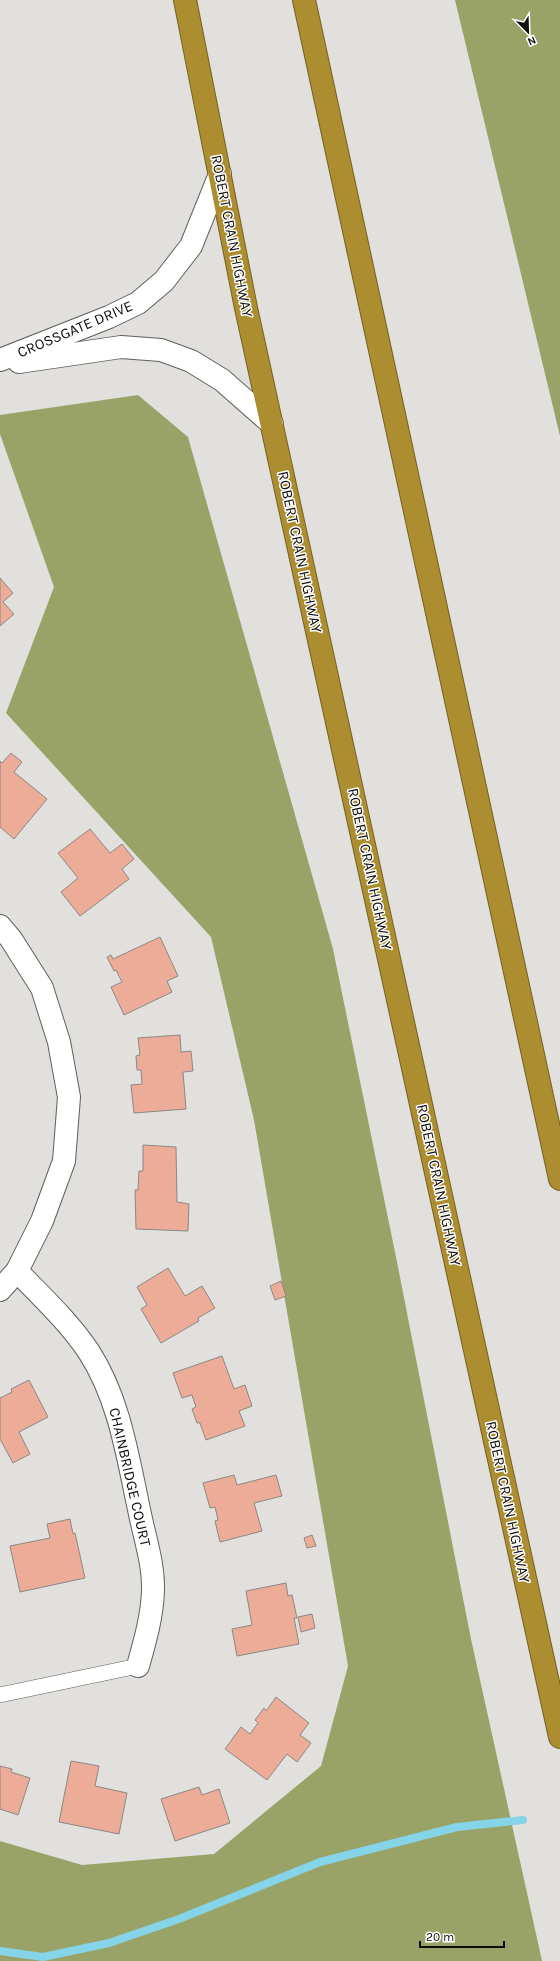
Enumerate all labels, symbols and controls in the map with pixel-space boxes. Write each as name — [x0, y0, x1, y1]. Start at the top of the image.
north arrow — [508, 12, 548, 52]
text: N — [526, 33, 538, 48]
street label: ROBERT CRAIN HIGHWAY — [207, 153, 257, 320]
street label: CROSSGATE DRIVE — [15, 297, 135, 361]
street label: ROBERT CRAIN HIGHWAY — [274, 469, 326, 635]
street label: ROBERT CRAIN HIGHWAY — [344, 786, 396, 952]
street label: ROBERT CRAIN HIGHWAY — [413, 1102, 465, 1268]
street label: CHAINBRIDGE COURT — [105, 1406, 155, 1549]
street label: ROBERT CRAIN HIGHWAY — [482, 1419, 534, 1585]
scale bar — [420, 1923, 504, 1949]
text: 20 m — [426, 1930, 454, 1944]

